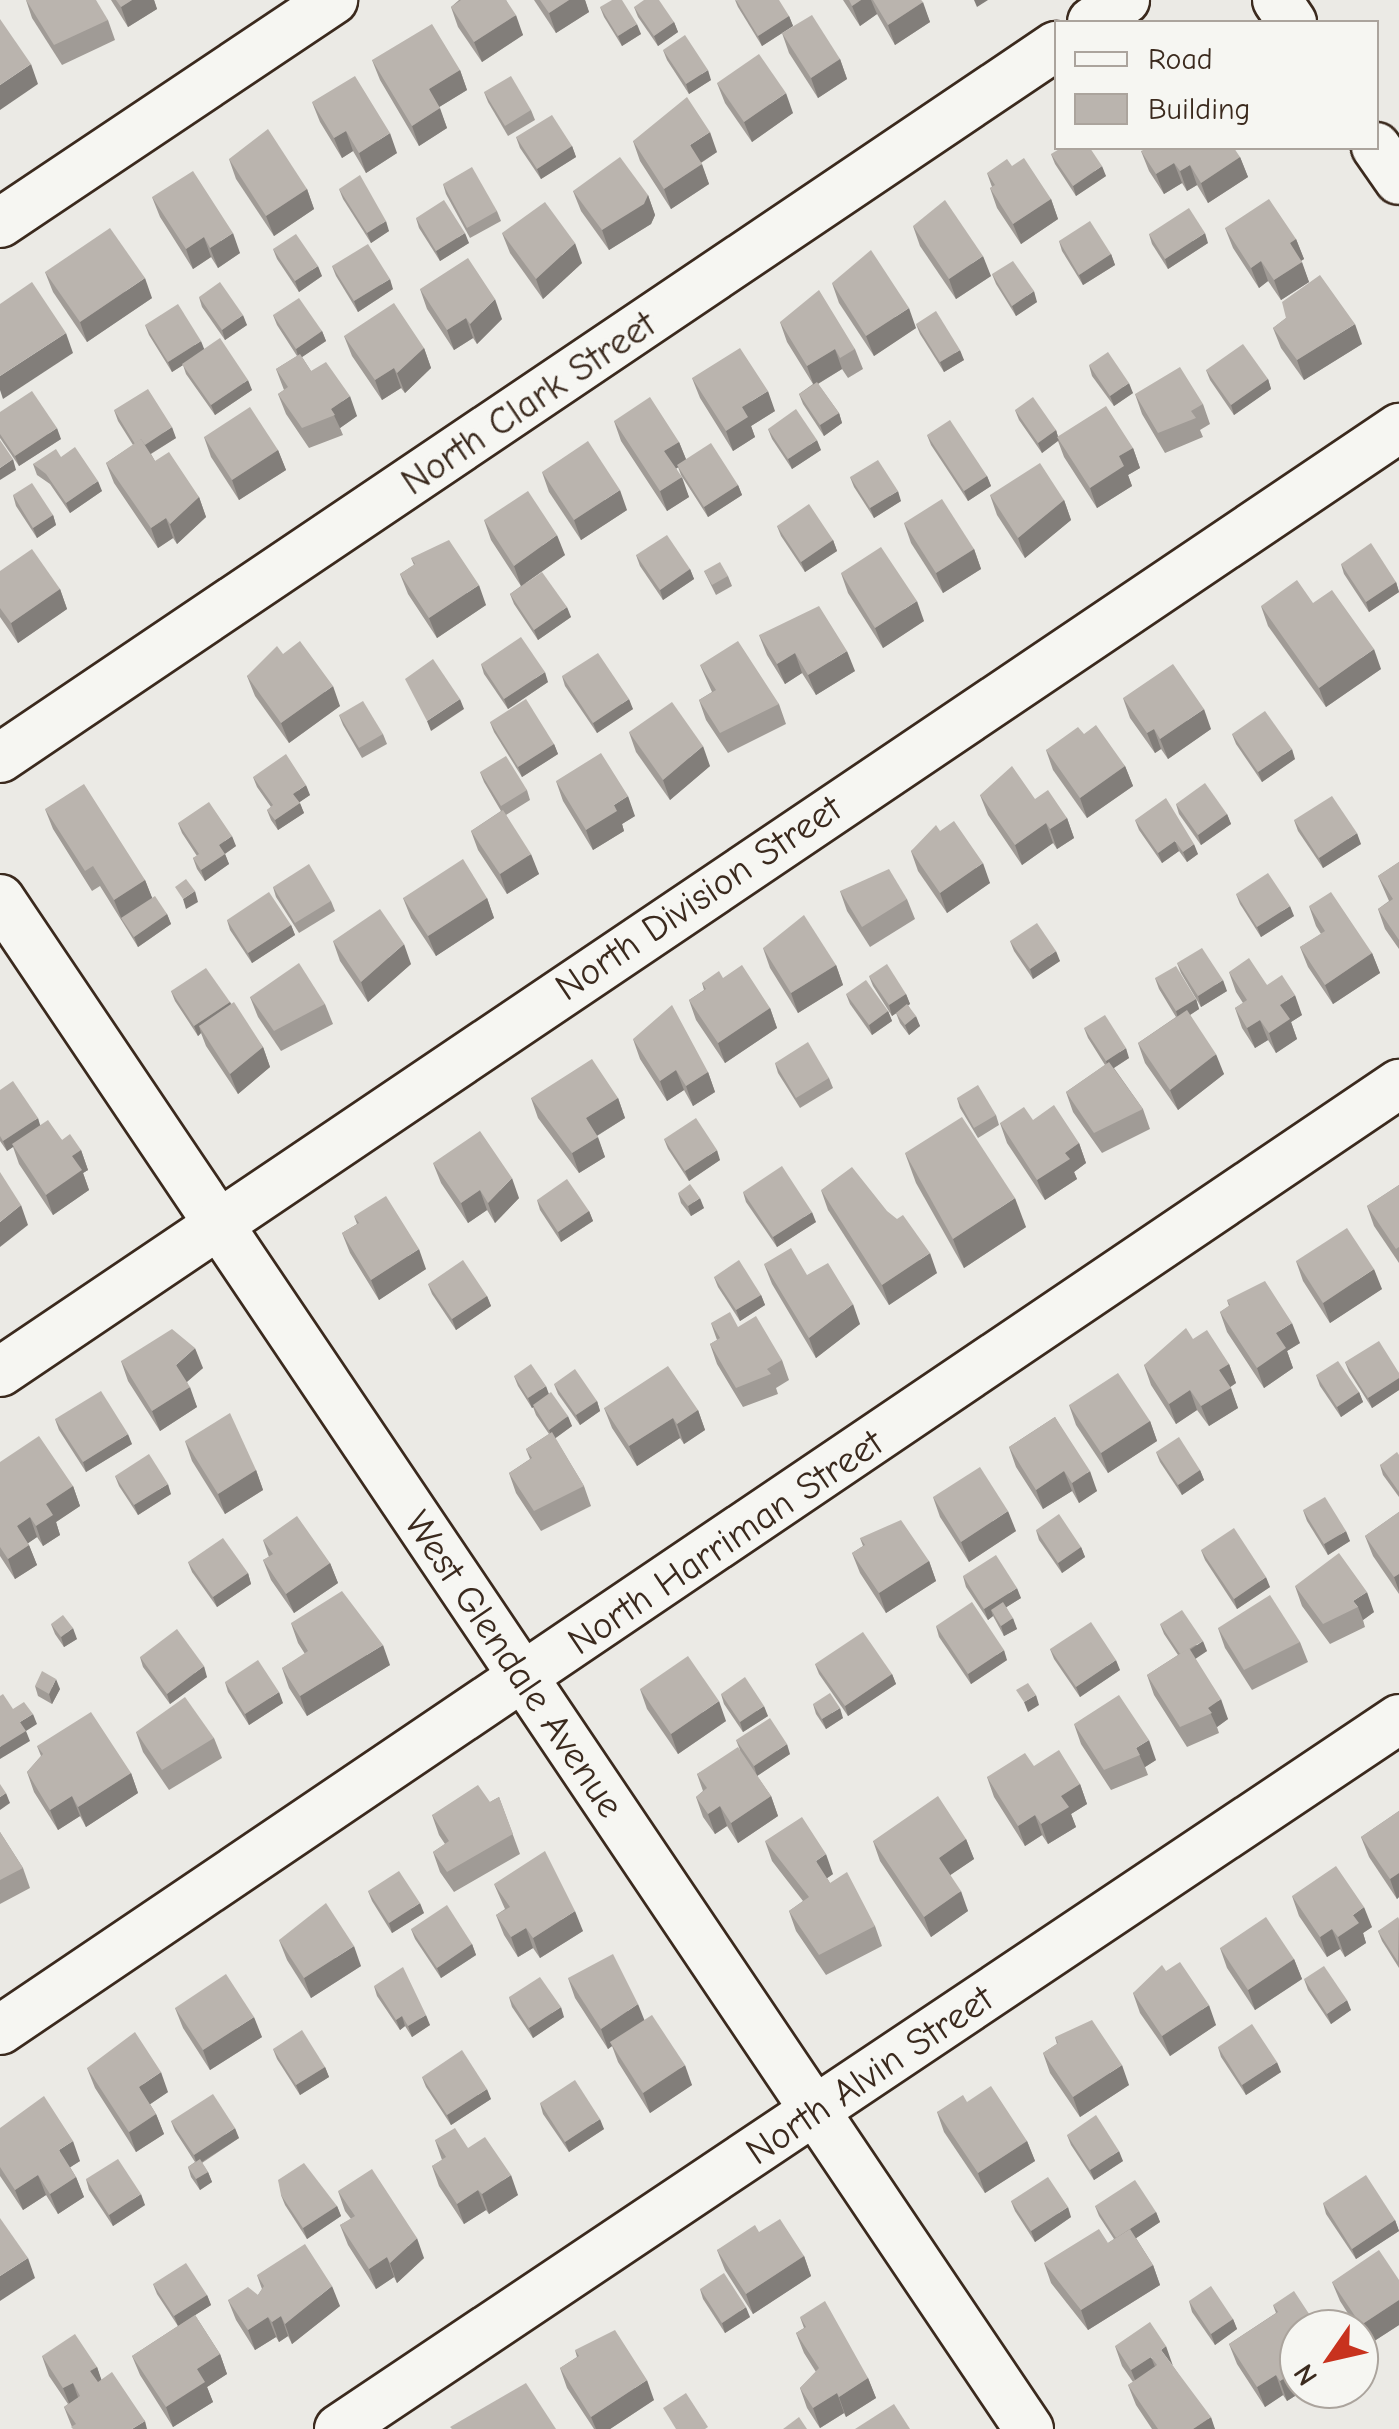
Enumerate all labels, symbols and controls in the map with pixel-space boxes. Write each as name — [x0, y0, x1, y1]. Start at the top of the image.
legend — [1054, 20, 1379, 150]
text: Road — [1148, 42, 1213, 77]
text: Building — [1148, 92, 1251, 127]
street label: North Clark Street — [393, 302, 665, 506]
street label: North Division Street — [548, 787, 850, 1011]
street label: North Harriman Street — [560, 1421, 892, 1665]
street label: West Glendale Avenue — [393, 1503, 633, 1827]
street label: North Alvin Street — [738, 1977, 1002, 2175]
north arrow — [1279, 2309, 1379, 2409]
text: N — [1287, 2358, 1324, 2391]

